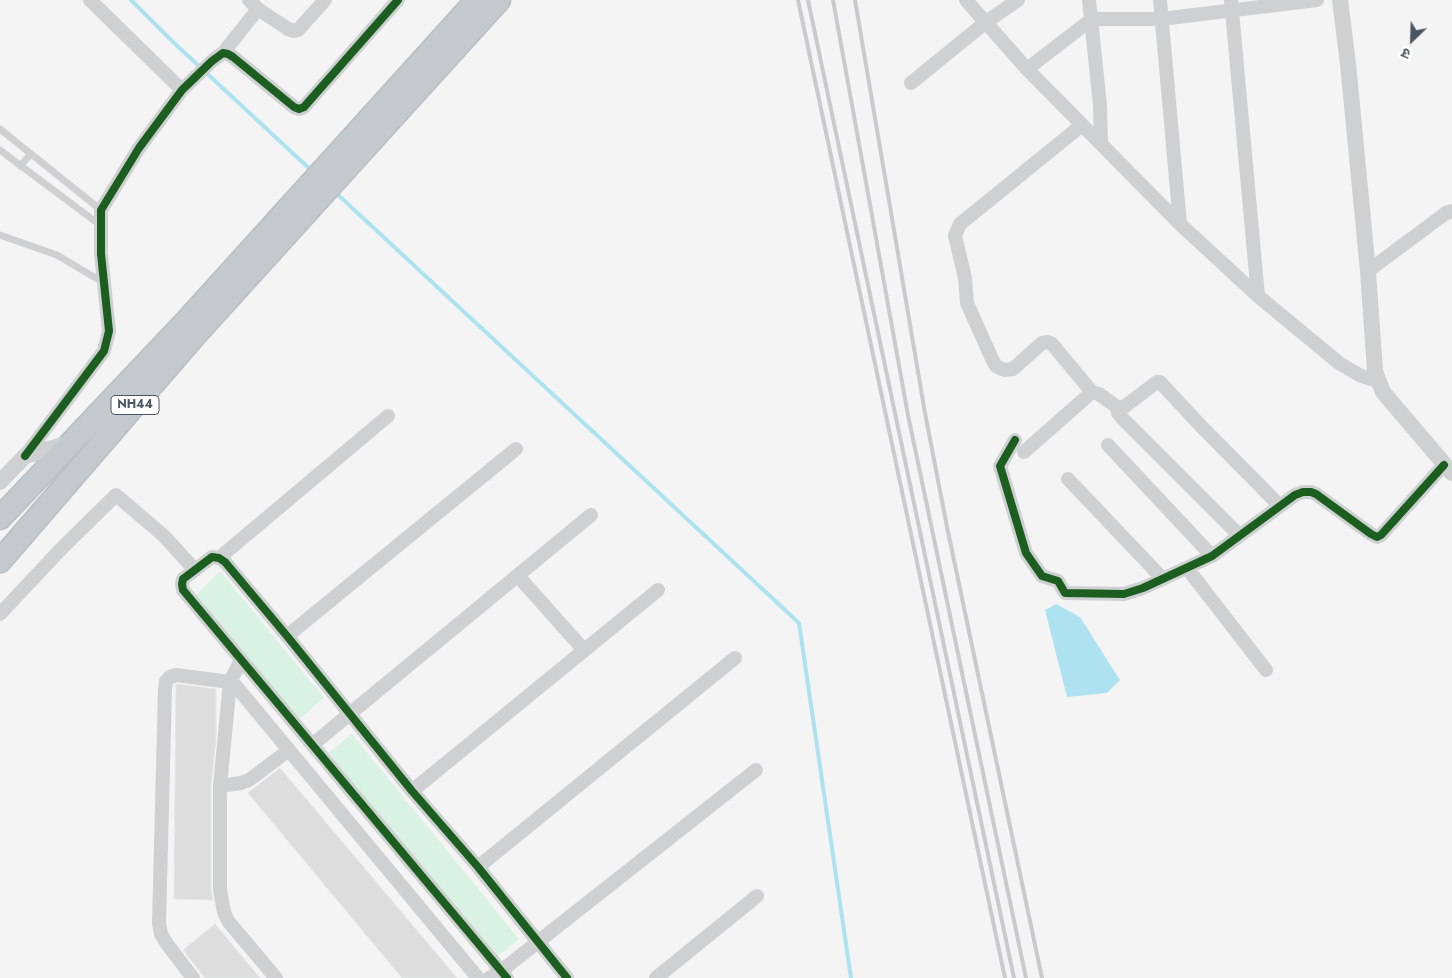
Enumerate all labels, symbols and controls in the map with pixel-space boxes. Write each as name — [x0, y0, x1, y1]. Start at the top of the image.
north arrow — [1387, 15, 1437, 65]
text: उ — [1398, 43, 1414, 65]
road number: NH44 — [111, 396, 159, 414]

